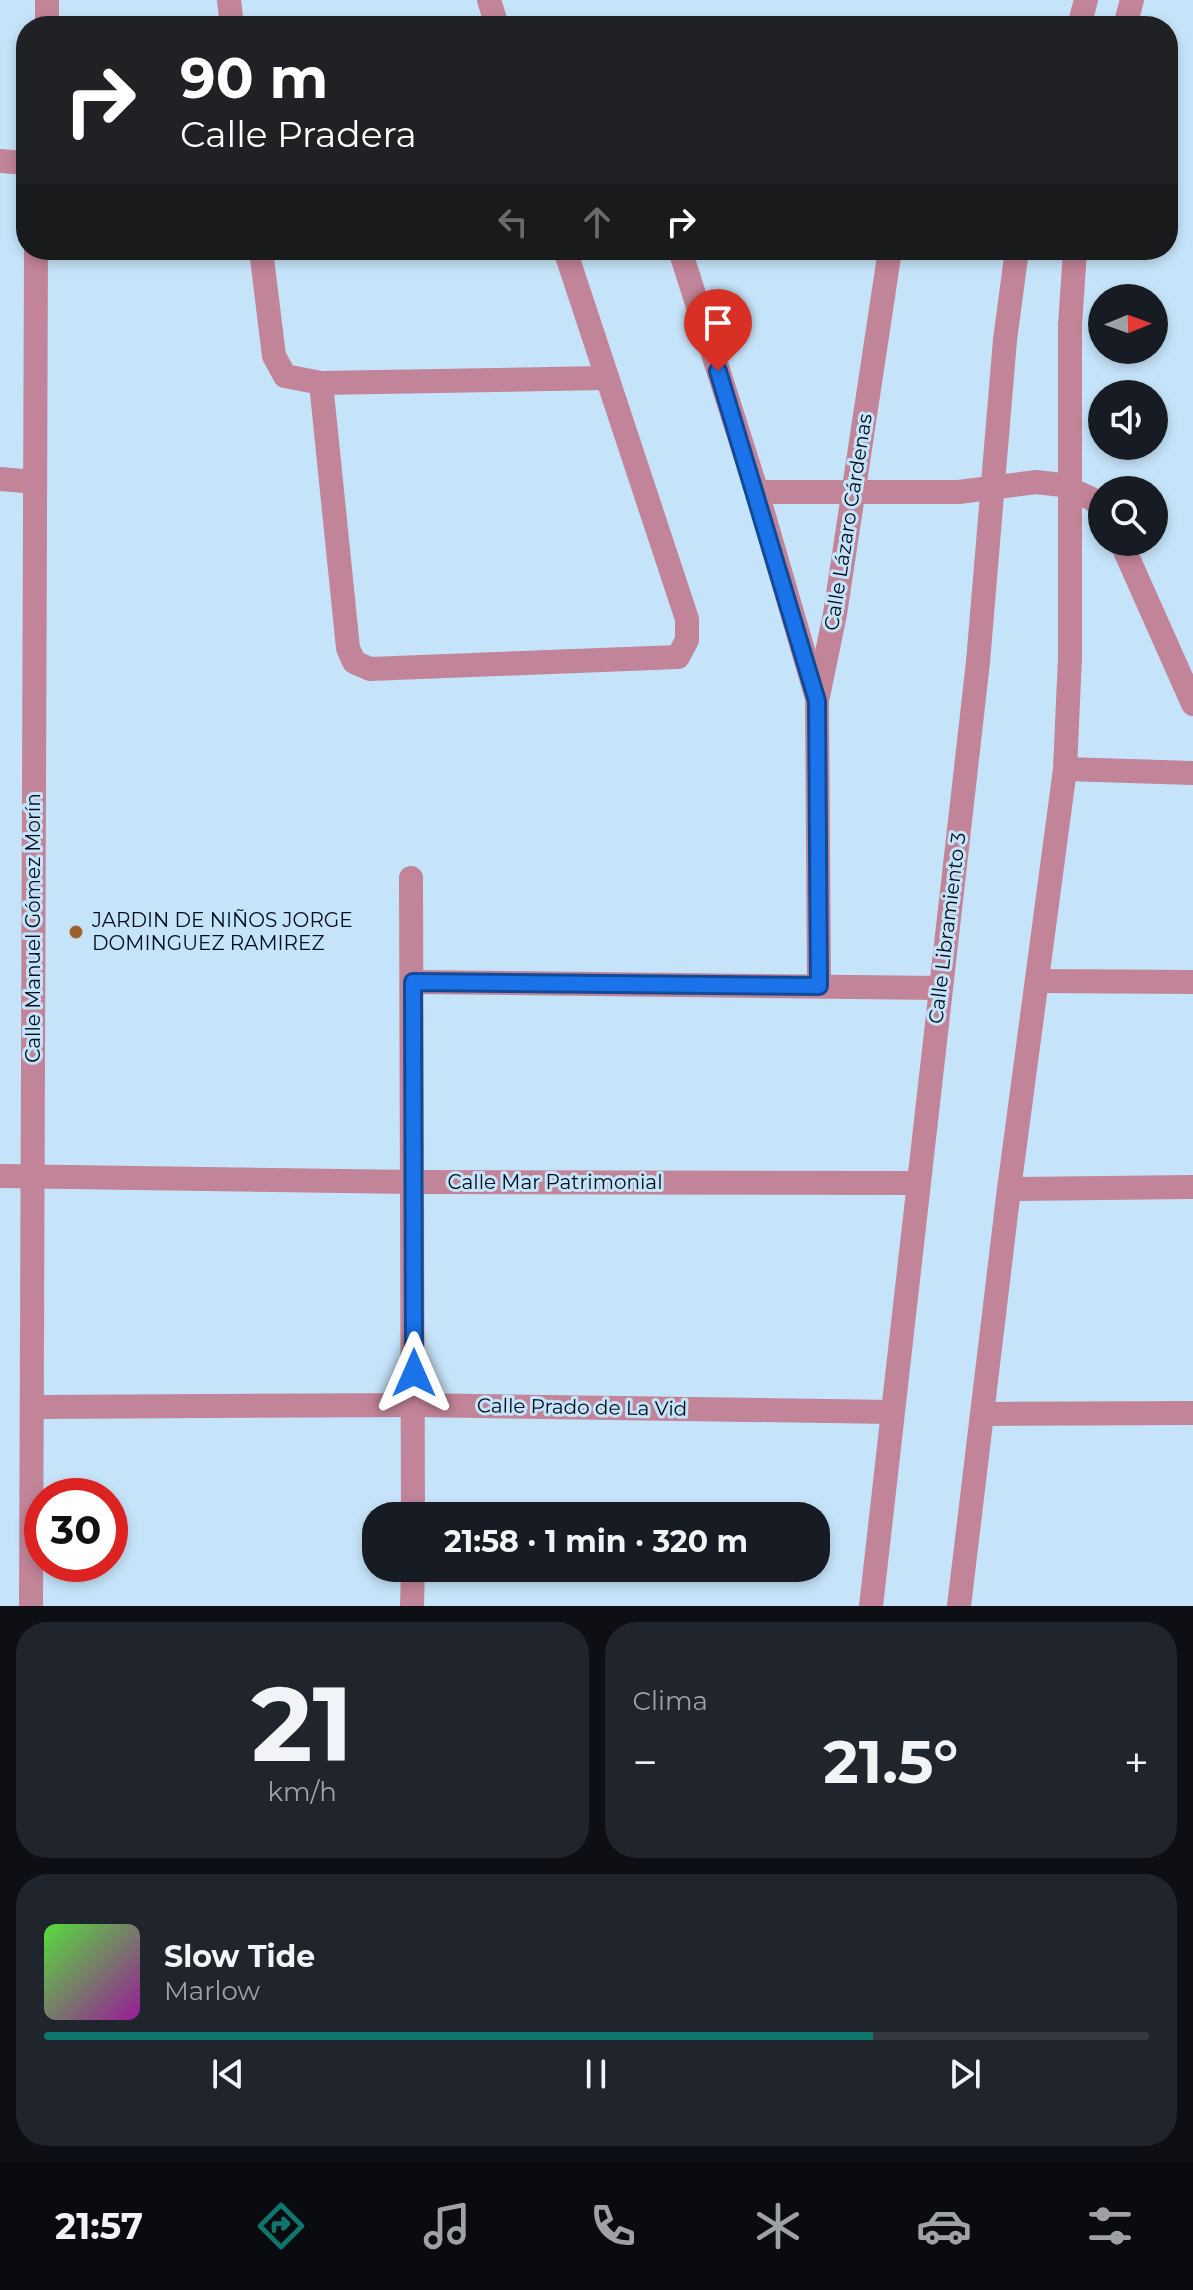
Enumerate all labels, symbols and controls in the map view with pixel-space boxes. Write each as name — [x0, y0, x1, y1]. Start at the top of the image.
text: 90 m — [180, 44, 328, 112]
icon: right — [48, 48, 152, 152]
text: Calle Pradera — [180, 112, 417, 156]
icon: left — [491, 200, 535, 244]
icon: ahead — [575, 200, 619, 244]
icon: right — [659, 200, 703, 244]
north arrow — [1088, 284, 1168, 364]
map controls — [1088, 284, 1168, 556]
pin — [684, 289, 752, 371]
icon: arrive — [696, 301, 740, 345]
button: sound — [1088, 380, 1168, 460]
street label: Calle Lázaro Cárdenas — [819, 412, 877, 632]
button: search — [1088, 476, 1168, 556]
street label: Calle Manuel Gómez Morín — [21, 793, 45, 1063]
street label: Calle Libramiento 3 — [923, 831, 971, 1025]
place label: JARDIN DE NIÑOS JORGE DOMINGUEZ RAMIREZ — [91, 908, 353, 955]
marker: JARDIN DE NIÑOS JORGE DOMINGUEZ RAMIREZ — [67, 923, 85, 941]
street label: Calle Mar Patrimonial — [447, 1170, 663, 1194]
position arrow — [372, 1331, 456, 1415]
street label: Calle Prado de La Vid — [477, 1393, 687, 1421]
speed limit sign: 30 — [24, 1478, 128, 1582]
text: 21:58 · 1 min · 320 m — [444, 1523, 748, 1560]
text: 21 — [251, 1660, 353, 1787]
text: Clima — [633, 1685, 708, 1717]
text: 21.5° — [823, 1725, 958, 1798]
text: − — [633, 1735, 658, 1789]
text: + — [1124, 1735, 1149, 1789]
text: km/h — [268, 1776, 337, 1808]
text: Slow Tide — [164, 1938, 315, 1975]
text: Marlow — [164, 1975, 260, 2007]
icon: previous — [206, 2052, 250, 2096]
icon: pause — [574, 2052, 618, 2096]
icon: next — [943, 2052, 987, 2096]
icon: directions — [253, 2198, 309, 2254]
icon: music — [419, 2198, 475, 2254]
icon: phone — [585, 2198, 641, 2254]
icon: climate — [750, 2198, 806, 2254]
icon: car — [916, 2198, 972, 2254]
icon: filters — [1082, 2198, 1138, 2254]
text: 21:57 — [55, 2204, 143, 2248]

